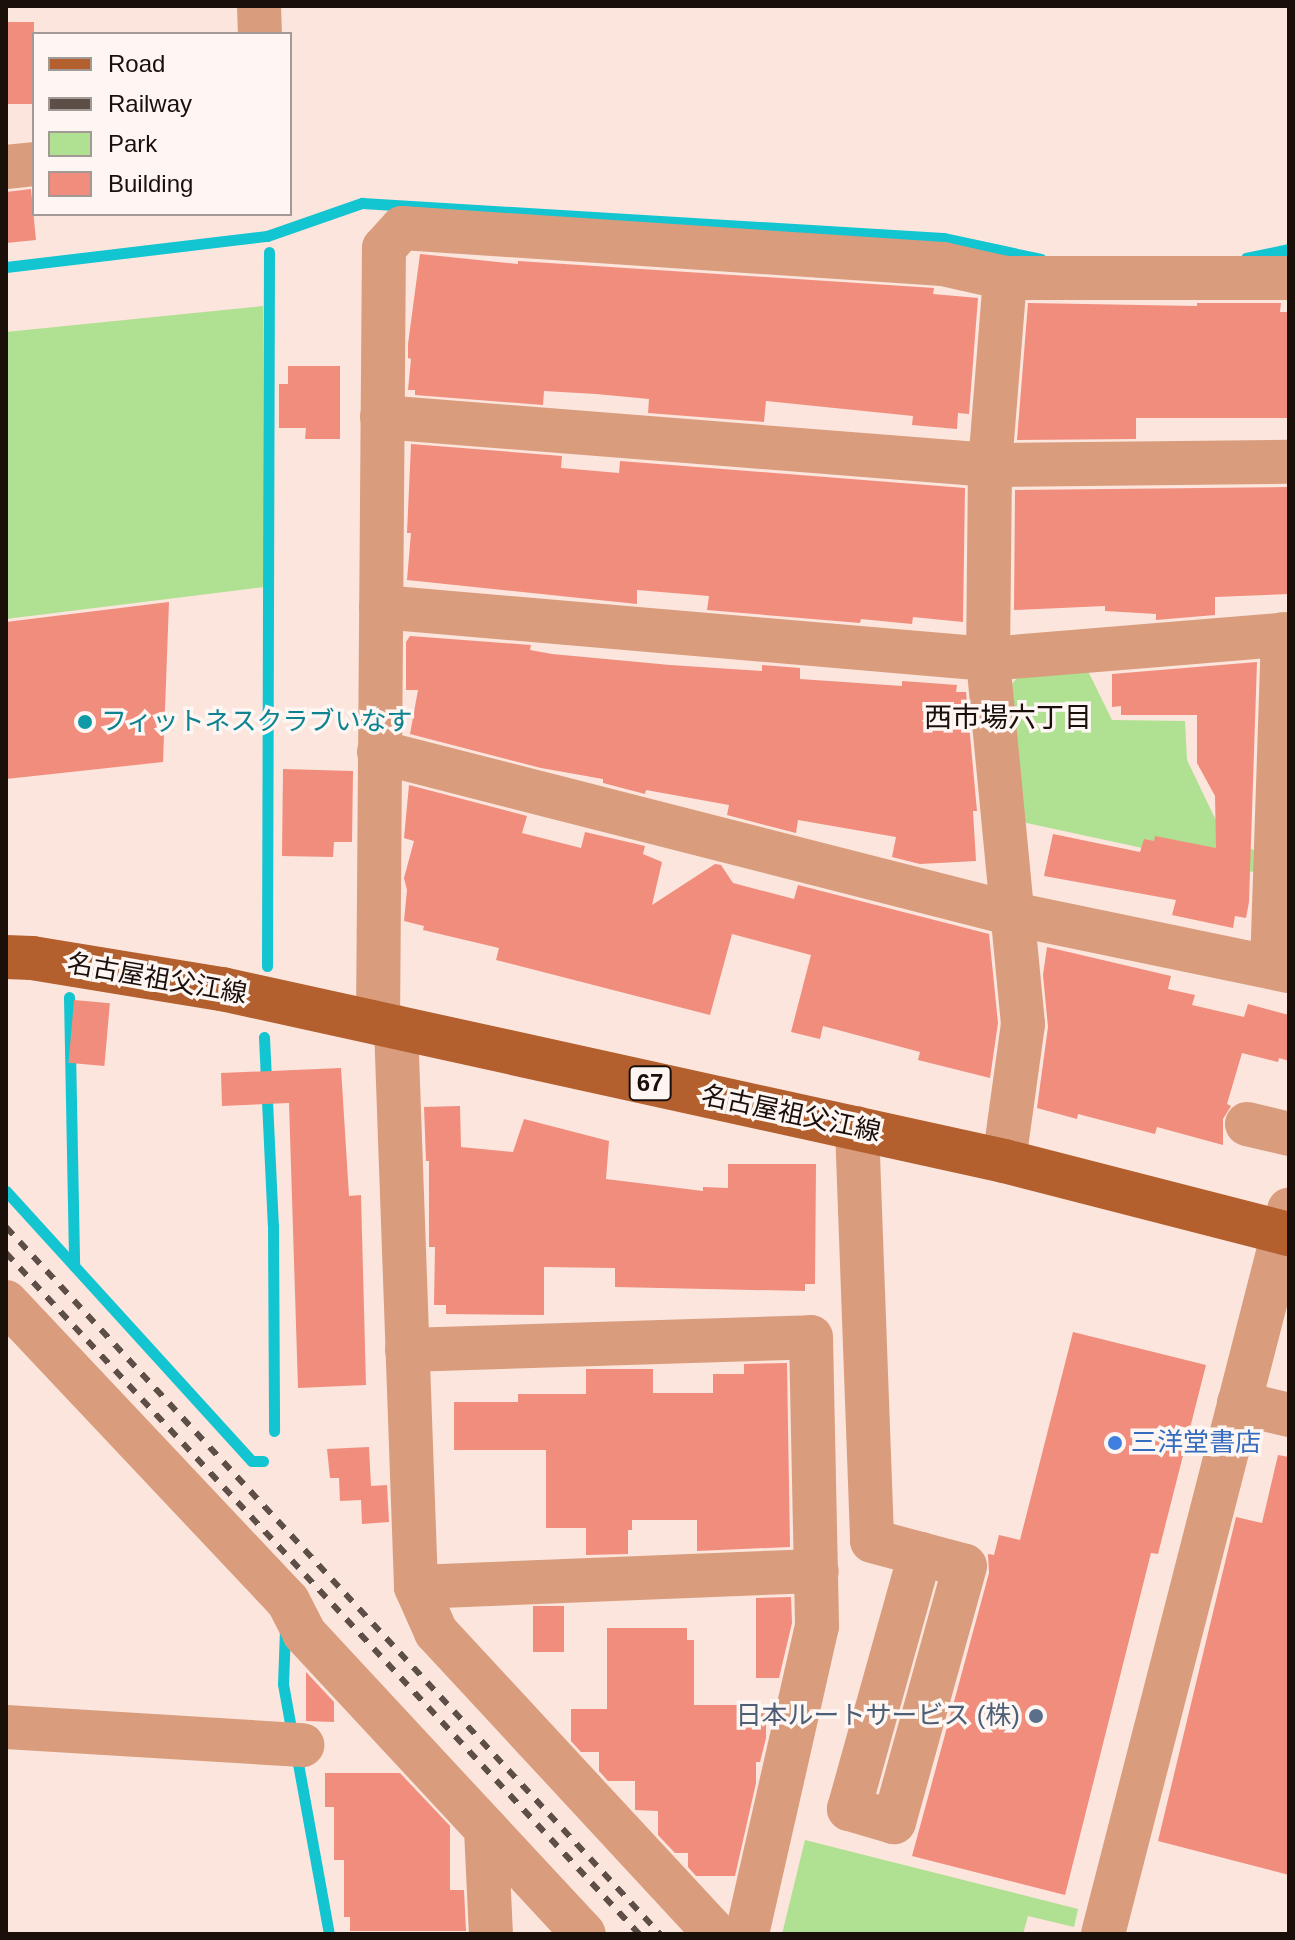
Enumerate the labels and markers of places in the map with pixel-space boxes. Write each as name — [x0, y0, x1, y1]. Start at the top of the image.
place label: フィットネスクラブいなす — [101, 706, 413, 738]
marker: フィットネスクラブいなす — [76, 713, 94, 731]
place label: 三洋堂書店 — [1131, 1427, 1261, 1459]
marker: 三洋堂書店 — [1106, 1434, 1124, 1452]
place label: 日本ルートサービス (株) — [735, 1700, 1020, 1732]
marker: 日本ルートサービス (株) — [1027, 1707, 1045, 1725]

